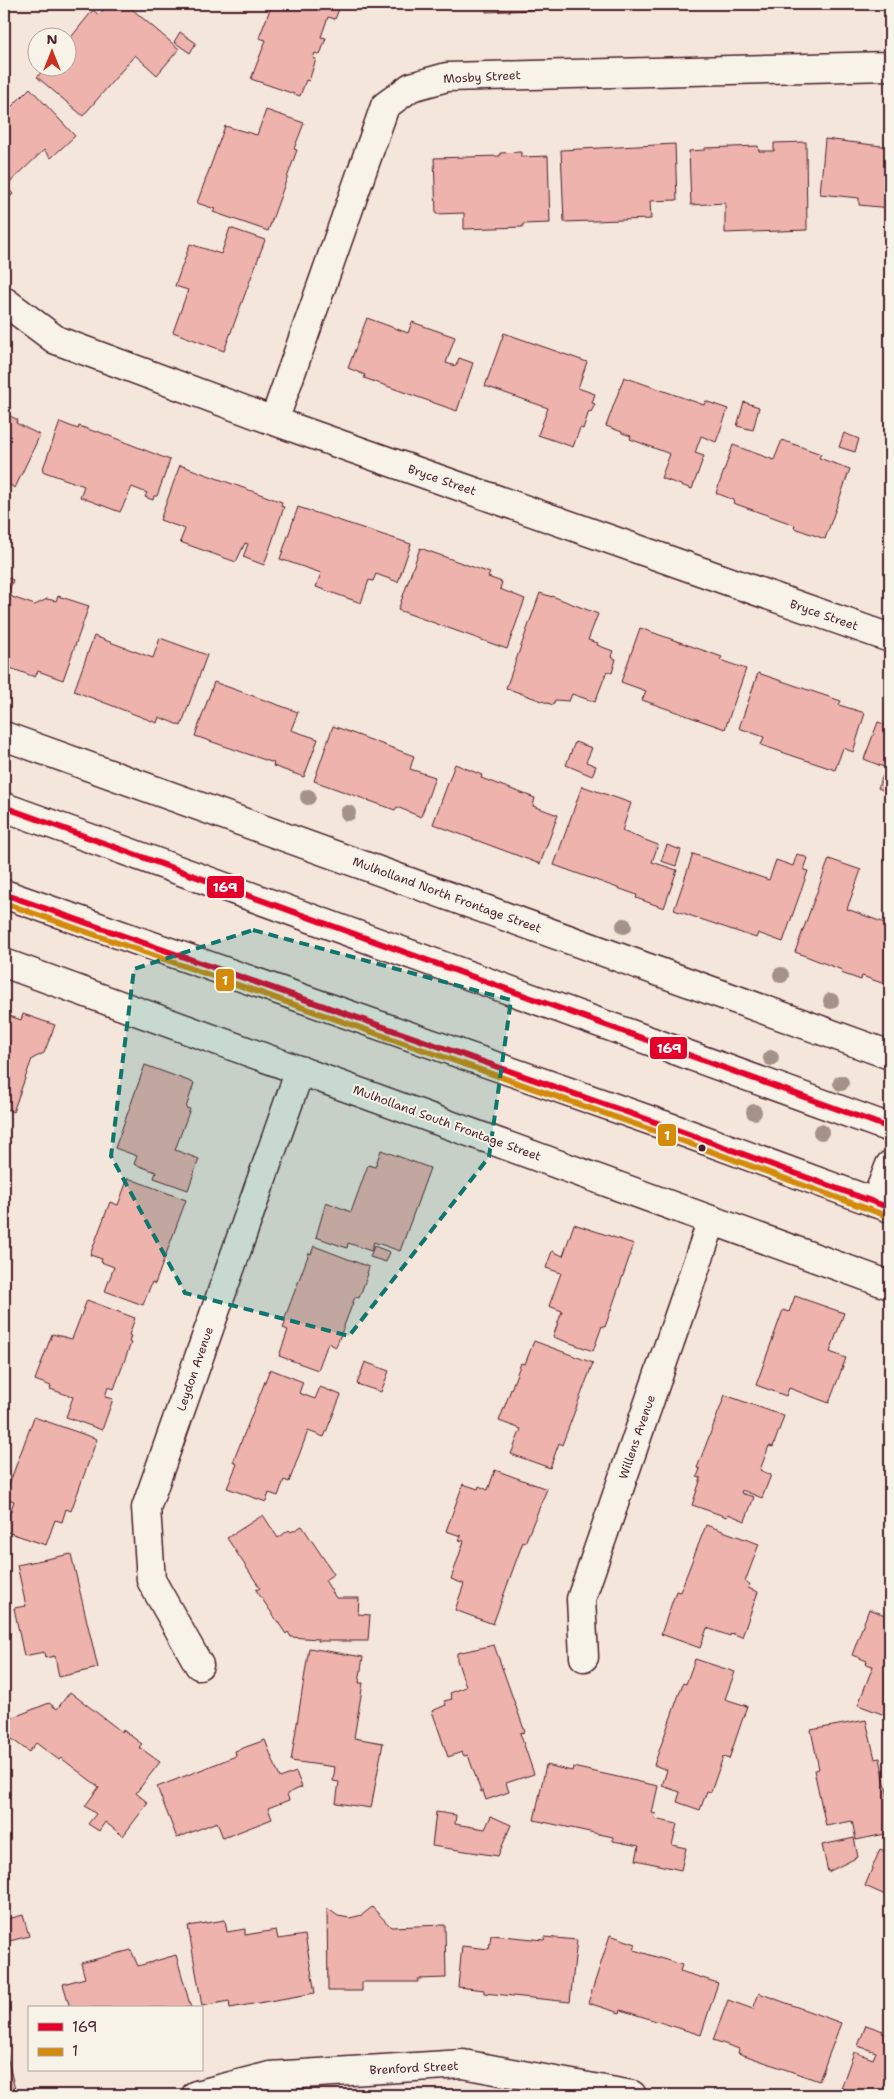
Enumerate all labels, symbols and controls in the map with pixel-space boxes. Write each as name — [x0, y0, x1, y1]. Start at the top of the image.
north arrow — [28, 28, 78, 78]
text: N — [46, 30, 58, 48]
street label: Mosby Street — [443, 67, 521, 87]
street label: Bryce Street — [406, 461, 478, 499]
street label: Bryce Street — [788, 596, 860, 634]
street label: Mulholland North Frontage Street — [350, 853, 544, 937]
line badge: 169 — [206, 875, 245, 899]
text: 169 — [212, 878, 238, 896]
line badge: 1 — [215, 968, 235, 992]
text: 1 — [222, 971, 228, 989]
line badge: 169 — [649, 1036, 688, 1060]
text: 169 — [656, 1039, 682, 1057]
street label: Mulholland South Frontage Street — [351, 1081, 543, 1165]
line badge: 1 — [657, 1123, 677, 1147]
text: 1 — [664, 1126, 670, 1144]
unlabelled marker — [697, 1143, 707, 1153]
street label: Leydon Avenue — [173, 1324, 217, 1413]
street label: Willens Avenue — [615, 1393, 659, 1481]
legend — [28, 2006, 202, 2072]
text: 169 — [72, 2017, 98, 2037]
text: 1 — [72, 2041, 78, 2061]
street label: Brenford Street — [369, 2058, 459, 2078]

